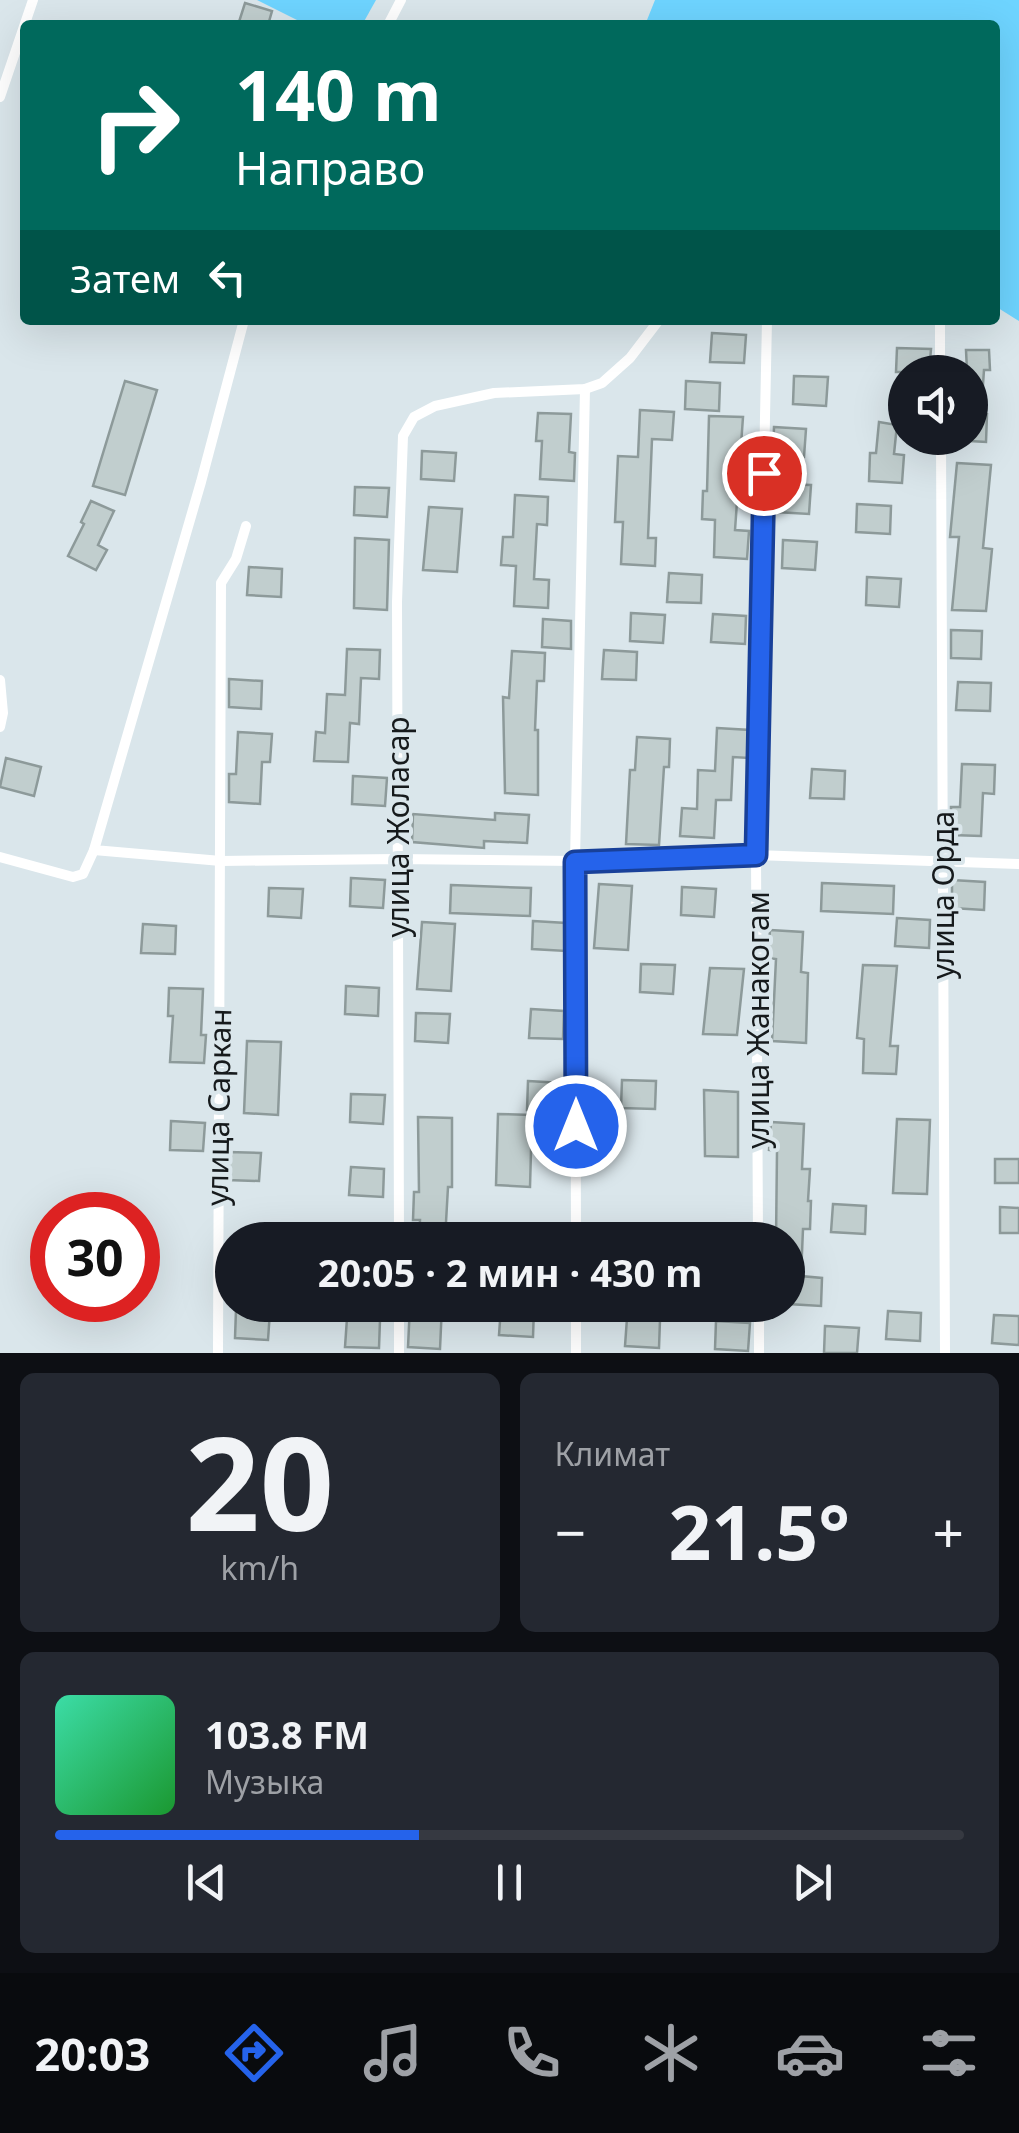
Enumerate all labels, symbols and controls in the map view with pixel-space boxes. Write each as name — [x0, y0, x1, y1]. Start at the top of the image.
text: 140 m — [235, 46, 442, 142]
icon: right — [70, 60, 200, 190]
text: Направо — [235, 137, 425, 198]
icon: left — [200, 250, 255, 305]
text: Затем — [70, 252, 180, 304]
map controls — [888, 355, 988, 455]
button: sound — [888, 355, 988, 455]
pin — [722, 431, 807, 516]
icon: arrive — [737, 446, 792, 501]
street label: улица Жоласар — [377, 716, 418, 938]
street label: улица Орда — [922, 811, 963, 979]
street label: улица Жанакогам — [737, 891, 778, 1149]
street label: улица Саркан — [196, 1008, 240, 1206]
position arrow — [524, 1074, 628, 1178]
speed limit sign: 30 — [30, 1192, 160, 1322]
text: 20:05 · 2 мин · 430 m — [318, 1246, 702, 1298]
text: 20 — [185, 1392, 334, 1569]
text: Климат — [555, 1432, 670, 1475]
text: 21.5° — [668, 1480, 850, 1582]
text: − — [555, 1494, 586, 1569]
text: + — [933, 1494, 964, 1569]
text: km/h — [220, 1546, 299, 1589]
text: 103.8 FM — [205, 1708, 369, 1760]
text: Музыка — [205, 1760, 324, 1803]
icon: previous — [179, 1855, 234, 1910]
icon: pause — [482, 1855, 537, 1910]
icon: next — [785, 1855, 840, 1910]
icon: directions — [219, 2018, 289, 2088]
icon: music — [358, 2018, 428, 2088]
icon: phone — [497, 2018, 567, 2088]
icon: climate — [636, 2018, 706, 2088]
icon: car — [775, 2018, 845, 2088]
icon: filters — [914, 2018, 984, 2088]
text: 20:03 — [35, 2023, 150, 2084]

